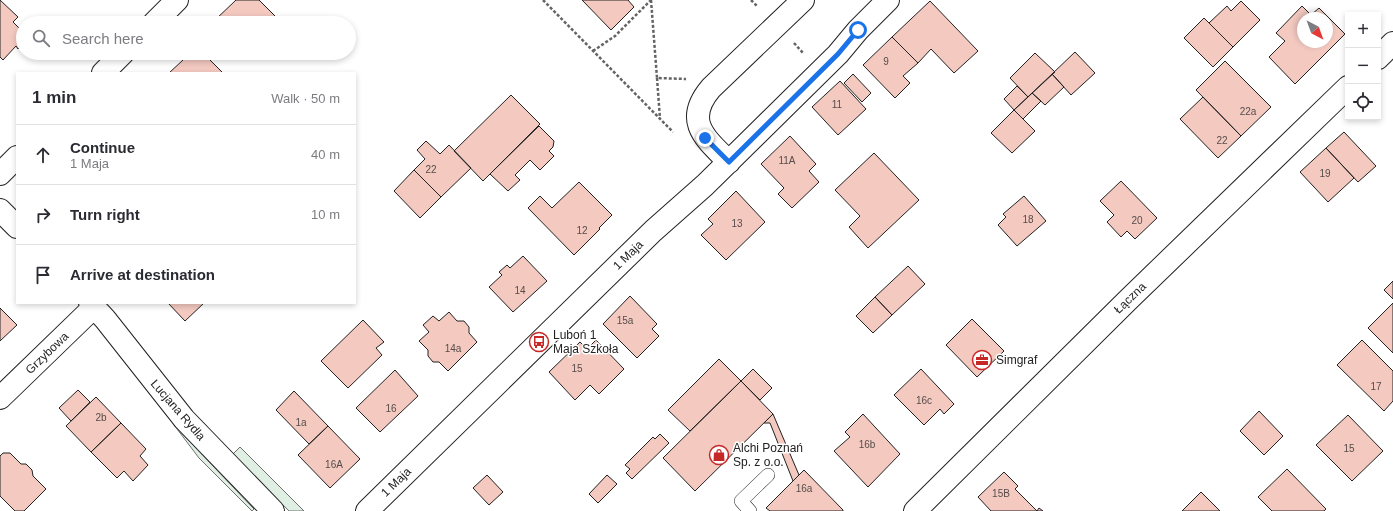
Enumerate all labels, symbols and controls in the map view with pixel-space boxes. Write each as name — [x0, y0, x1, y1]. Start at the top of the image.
north arrow — [1297, 12, 1333, 48]
map controls — [1345, 12, 1381, 120]
button: + — [1345, 12, 1381, 48]
search box — [16, 16, 356, 60]
route start — [849, 21, 867, 39]
icon: search — [30, 27, 52, 49]
text: Search here — [62, 30, 144, 47]
button: − — [1345, 48, 1381, 84]
house number: 9 — [883, 56, 889, 67]
button: locate — [1345, 84, 1381, 120]
text: 1 min — [32, 88, 76, 107]
text: Walk · 50 m — [271, 91, 340, 106]
house number: 11 — [832, 99, 843, 110]
house number: 22a — [1240, 106, 1257, 117]
route end — [696, 129, 714, 147]
house number: 22 — [1216, 135, 1228, 146]
text: Continue — [70, 139, 135, 156]
icon: ahead — [32, 144, 54, 166]
text: 40 m — [311, 147, 340, 162]
house number: 11A — [778, 155, 796, 166]
text: 1 Maja — [70, 156, 109, 171]
house number: 22 — [425, 164, 437, 175]
house number: 19 — [1319, 168, 1331, 179]
icon: right — [32, 204, 54, 226]
text: Turn right — [70, 206, 140, 223]
text: 10 m — [311, 207, 340, 222]
house number: 18 — [1022, 214, 1034, 225]
house number: 20 — [1131, 215, 1143, 226]
house number: 13 — [731, 218, 743, 229]
house number: 12 — [576, 225, 588, 236]
street label: 1 Maja — [610, 237, 646, 273]
icon: arrive — [32, 264, 54, 286]
text: Arrive at destination — [70, 266, 215, 283]
street label: Łączna — [1111, 279, 1149, 316]
house number: 14 — [514, 285, 526, 296]
house number: 15a — [617, 315, 634, 326]
place label: Luboń 1 Maja Szkoła — [553, 328, 619, 356]
street label: Grzybowa — [23, 329, 72, 377]
bus stop icon: Luboń 1 Maja Szkoła — [528, 331, 550, 353]
house number: 14a — [445, 343, 462, 354]
office icon: Simgraf — [971, 349, 993, 371]
place label: Simgraf — [996, 353, 1038, 367]
house number: 15 — [571, 363, 583, 374]
street label: Lucjana Rydla — [148, 377, 208, 444]
house number: 17 — [1370, 381, 1382, 392]
house number: 16c — [916, 395, 932, 406]
house number: 16 — [385, 403, 397, 414]
house number: 2b — [95, 412, 107, 423]
house number: 1a — [295, 417, 307, 428]
house number: 16b — [859, 439, 876, 450]
place label: Alchi Poznań Sp. z o.o. — [733, 441, 803, 469]
house number: 15 — [1343, 443, 1355, 454]
shop icon: Alchi Poznań Sp. z o.o. — [708, 444, 730, 466]
house number: 16A — [325, 459, 343, 470]
street label: 1 Maja — [378, 464, 414, 500]
house number: 16a — [796, 483, 813, 494]
house number: 15B — [992, 488, 1010, 499]

